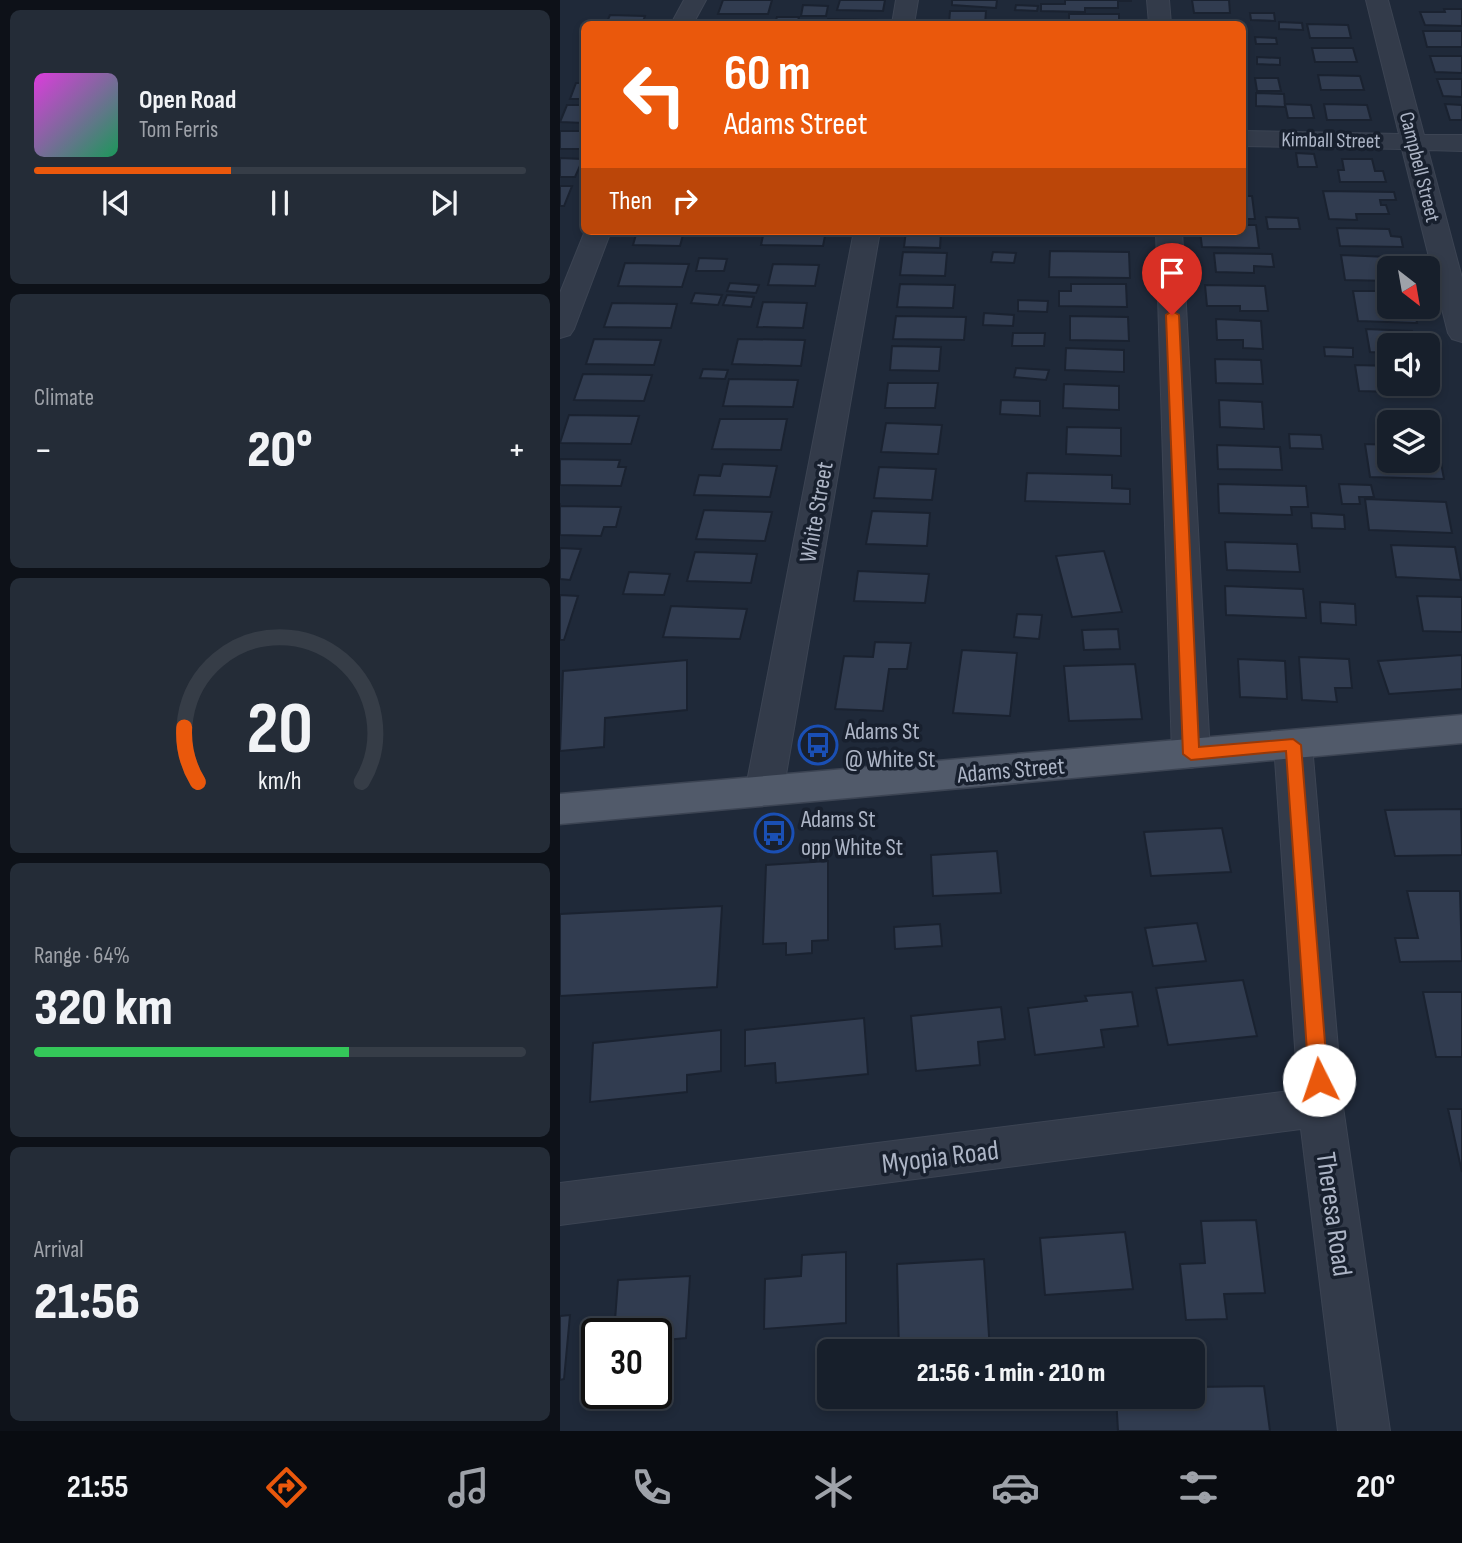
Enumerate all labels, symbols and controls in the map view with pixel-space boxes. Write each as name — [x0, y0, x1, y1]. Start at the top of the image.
text: 60 m — [724, 45, 811, 104]
icon: left — [609, 49, 700, 140]
text: Open Road — [139, 85, 236, 116]
text: Adams Street — [724, 105, 868, 144]
street label: Campbell Street — [1394, 109, 1445, 225]
text: Tom Ferris — [139, 116, 218, 144]
street label: Kimball Street — [1281, 127, 1381, 154]
icon: right — [666, 182, 704, 220]
icon: previous — [97, 184, 135, 222]
icon: pause — [261, 184, 299, 222]
icon: next — [425, 184, 463, 222]
text: Then — [609, 186, 652, 217]
pin — [1142, 243, 1202, 315]
icon: arrive — [1153, 254, 1191, 292]
north arrow — [1377, 256, 1440, 318]
map controls — [1377, 256, 1440, 473]
button: sound — [1377, 333, 1440, 396]
text: Climate — [34, 384, 94, 412]
button: layers — [1377, 410, 1440, 473]
text: 20° — [247, 419, 313, 482]
text: − — [34, 428, 53, 473]
text: + — [507, 428, 526, 473]
street label: White Street — [793, 460, 840, 565]
text: 20 — [247, 686, 313, 774]
place label: Adams St @ White St — [844, 717, 935, 774]
bus stop icon: Adams St @ White St — [797, 724, 839, 766]
street label: Adams Street — [955, 751, 1066, 790]
text: km/h — [258, 765, 302, 796]
place label: Adams St opp White St — [800, 805, 903, 862]
bus stop icon: Adams St opp White St — [753, 812, 795, 854]
text: Range · 64% — [34, 942, 130, 970]
text: 320 km — [34, 977, 173, 1040]
position arrow — [1282, 1043, 1356, 1117]
street label: Myopia Road — [880, 1134, 1001, 1181]
street label: Theresa Road — [1308, 1150, 1359, 1278]
text: Arrival — [34, 1236, 83, 1264]
text: 21:56 — [34, 1271, 140, 1334]
speed limit sign: 30 — [581, 1318, 672, 1409]
text: 21:56 · 1 min · 210 m — [917, 1358, 1105, 1389]
icon: directions — [262, 1463, 311, 1512]
icon: music — [444, 1463, 493, 1512]
icon: phone — [627, 1463, 676, 1512]
icon: climate — [809, 1463, 858, 1512]
icon: car — [991, 1463, 1040, 1512]
icon: filters — [1174, 1463, 1223, 1512]
text: 21:55 — [67, 1468, 129, 1507]
text: 20° — [1356, 1468, 1395, 1507]

